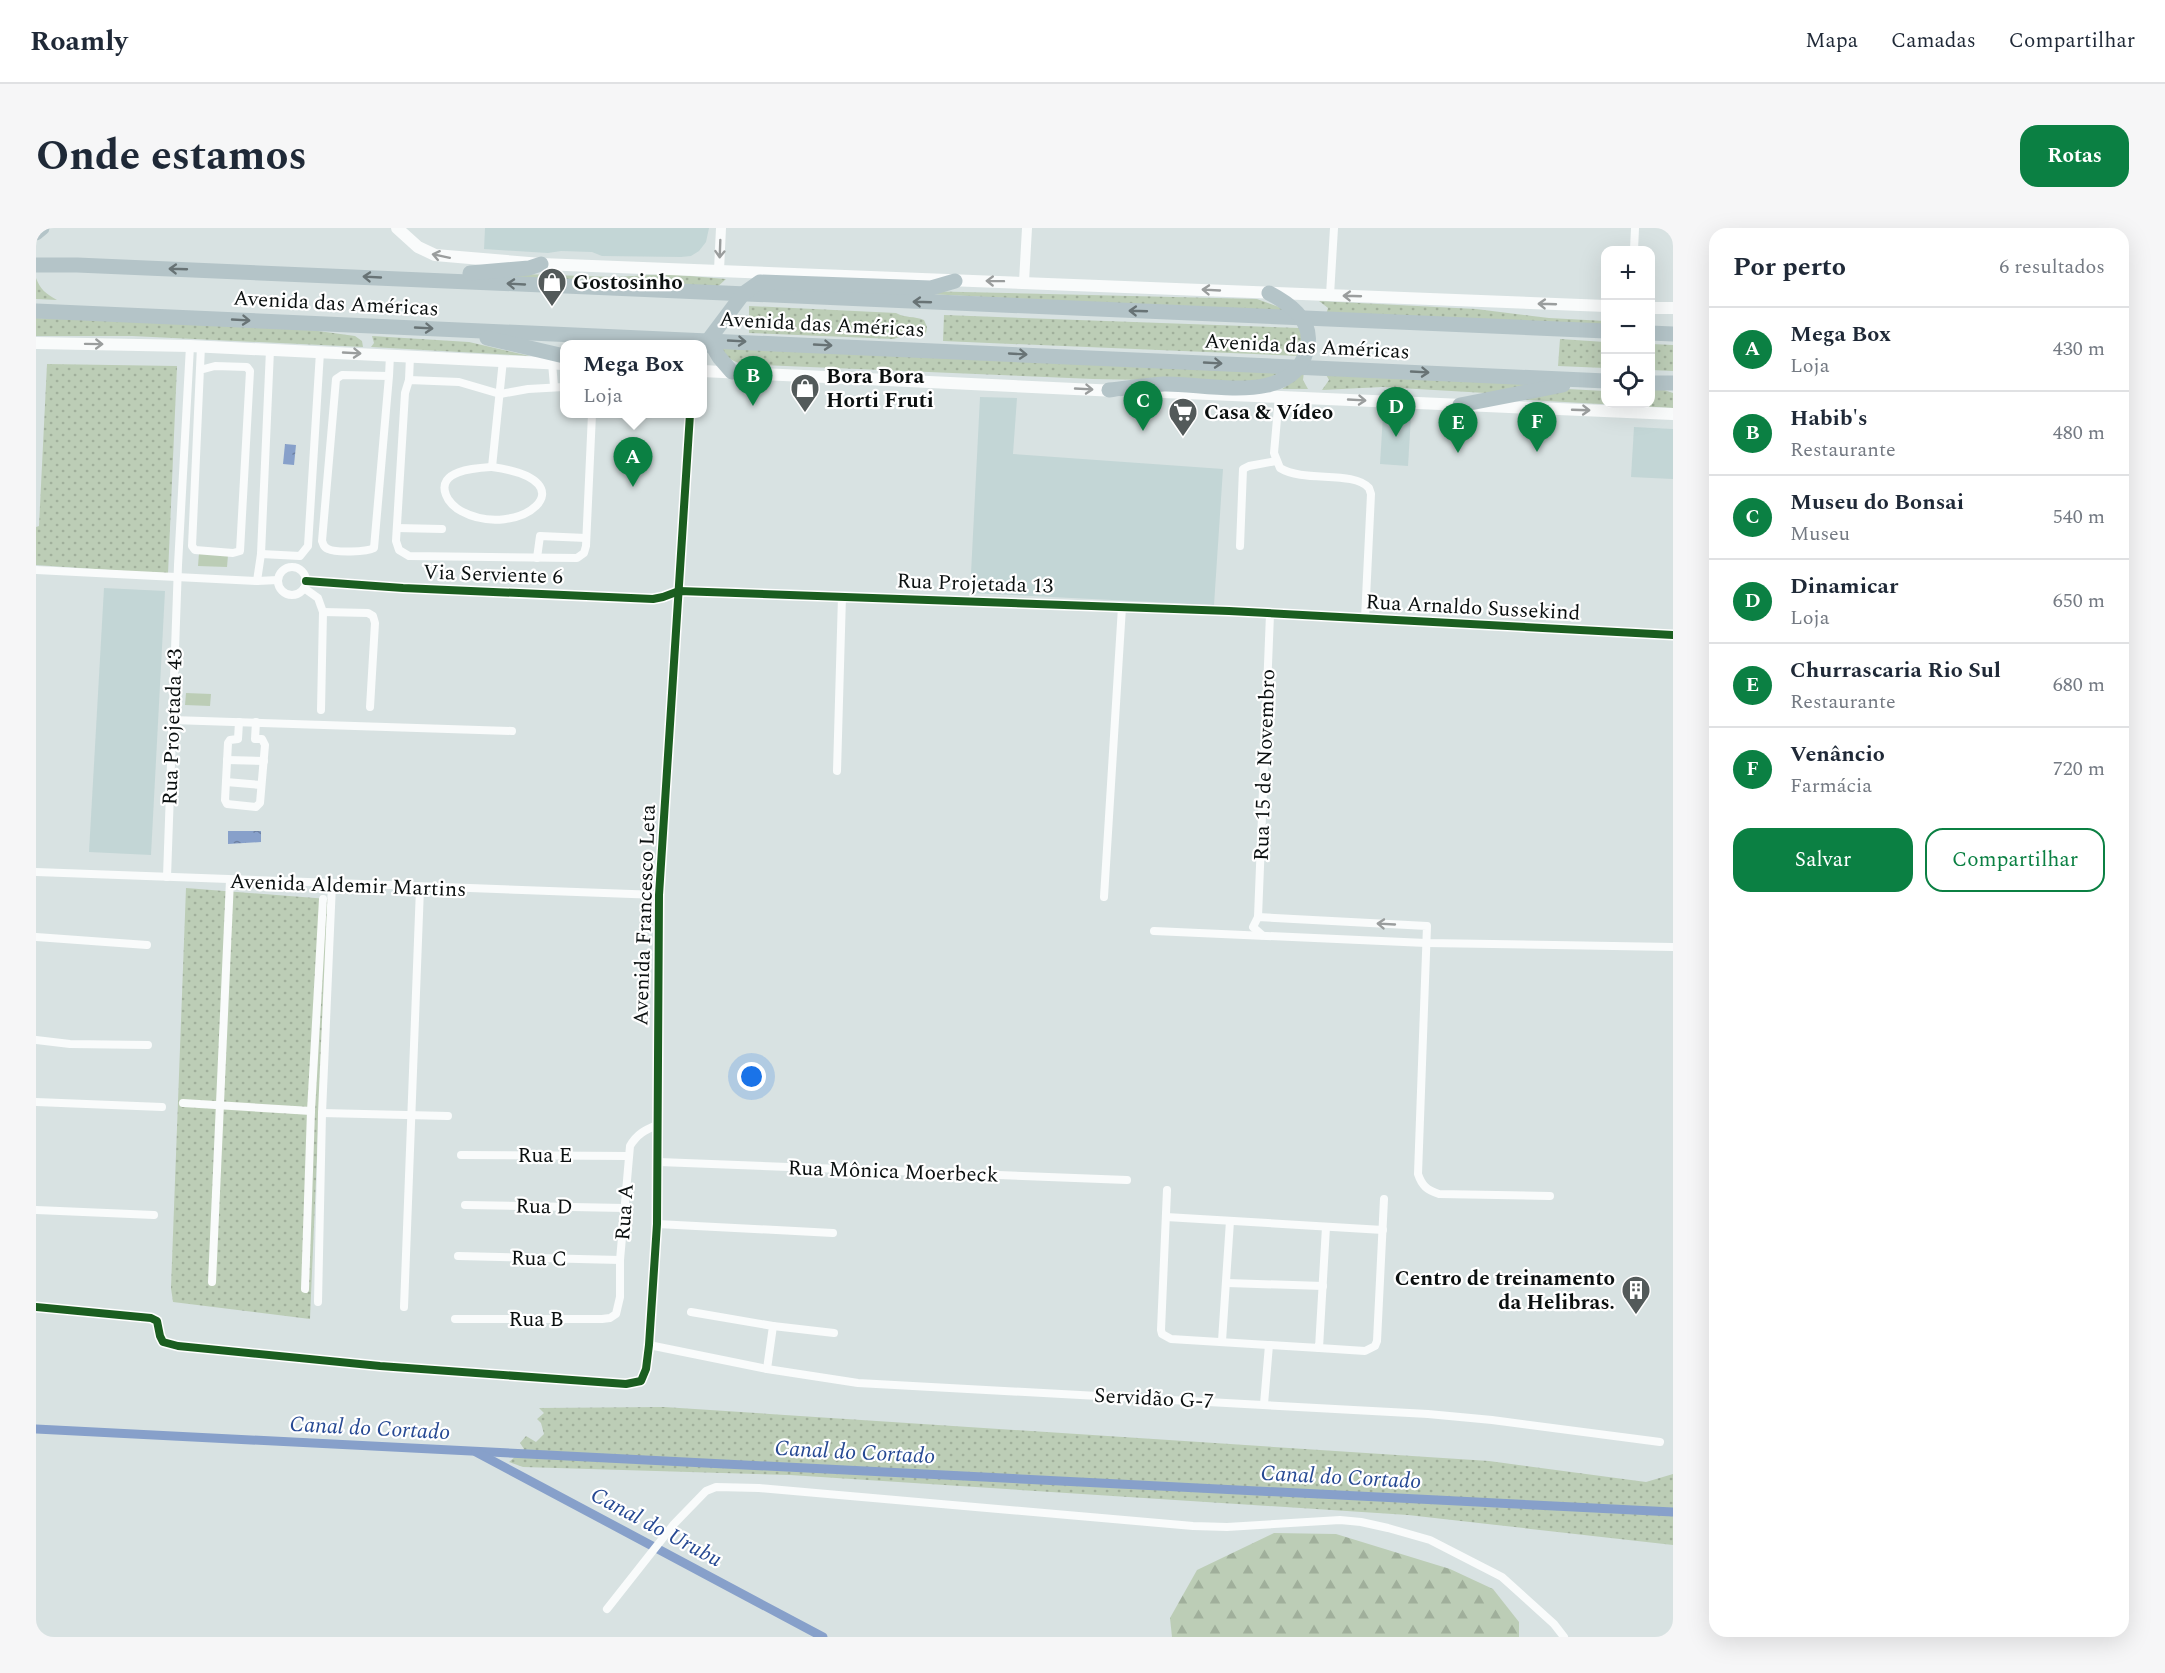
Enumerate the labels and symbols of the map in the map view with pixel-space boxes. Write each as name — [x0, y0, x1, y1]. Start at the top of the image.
one-way arrow — [714, 238, 725, 258]
one-way arrow — [432, 249, 451, 261]
one-way arrow — [168, 263, 188, 274]
shop icon: Gostosinho — [536, 266, 568, 308]
place label: Gostosinho — [573, 267, 683, 299]
one-way arrow — [363, 271, 383, 282]
one-way arrow — [986, 275, 1006, 287]
one-way arrow — [507, 278, 527, 289]
street label: Avenida das Américas — [232, 283, 440, 325]
one-way arrow — [1201, 284, 1221, 295]
one-way arrow — [1343, 291, 1363, 302]
one-way arrow — [913, 297, 933, 308]
one-way arrow — [1538, 298, 1558, 309]
street label: Avenida das Américas — [718, 304, 926, 346]
one-way arrow — [1129, 306, 1149, 317]
one-way arrow — [231, 314, 251, 325]
one-way arrow — [414, 323, 434, 334]
street label: Avenida das Américas — [1203, 326, 1411, 368]
one-way arrow — [727, 336, 747, 347]
one-way arrow — [84, 339, 104, 350]
one-way arrow — [813, 340, 833, 351]
one-way arrow — [342, 348, 362, 359]
one-way arrow — [1008, 348, 1028, 360]
pin: B — [734, 356, 772, 406]
one-way arrow — [1203, 357, 1222, 368]
place label: Bora Bora Horti Fruti — [826, 361, 934, 417]
one-way arrow — [1409, 367, 1429, 378]
shop icon: Bora Bora Horti Fruti — [789, 372, 821, 414]
pin: C — [1124, 382, 1162, 431]
one-way arrow — [1073, 383, 1093, 394]
pin: D — [1376, 388, 1416, 437]
one-way arrow — [1346, 395, 1366, 406]
supermarket icon: Casa & Vídeo — [1167, 396, 1199, 438]
place label: Casa & Vídeo — [1204, 397, 1333, 429]
pin: F — [1518, 402, 1556, 452]
pin: E — [1438, 404, 1478, 453]
one-way arrow — [1571, 405, 1591, 416]
pin: A — [614, 438, 652, 487]
street label: Via Serviente 6 — [422, 557, 564, 593]
street label: Rua Projetada 13 — [896, 565, 1054, 603]
street label: Rua Arnaldo Sussekind — [1365, 586, 1581, 630]
street label: Rua Projetada 43 — [154, 648, 192, 806]
street label: Rua 15 de Novembro — [1246, 668, 1284, 862]
street label: Avenida Francesco Leta — [625, 803, 665, 1026]
street label: Avenida Aldemir Martins — [229, 866, 467, 906]
one-way arrow — [1376, 918, 1396, 929]
your location — [737, 1062, 766, 1091]
street label: Rua E — [518, 1140, 572, 1172]
street label: Rua Mônica Moerbeck — [787, 1152, 999, 1192]
street label: Rua A — [607, 1182, 643, 1242]
street label: Rua D — [515, 1191, 573, 1223]
street label: Rua C — [510, 1243, 567, 1275]
place label: Centro de treinamento da Helibras. — [1395, 1263, 1615, 1319]
building icon: Centro de treinamento da Helibras. — [1620, 1274, 1652, 1316]
street label: Rua B — [509, 1304, 564, 1336]
street label: Servidão G-7 — [1093, 1380, 1215, 1418]
water label: Canal do Cortado — [289, 1408, 451, 1449]
water label: Canal do Cortado — [774, 1432, 936, 1473]
water label: Canal do Cortado — [1260, 1457, 1422, 1498]
water label: Canal do Urubu — [585, 1479, 728, 1576]

